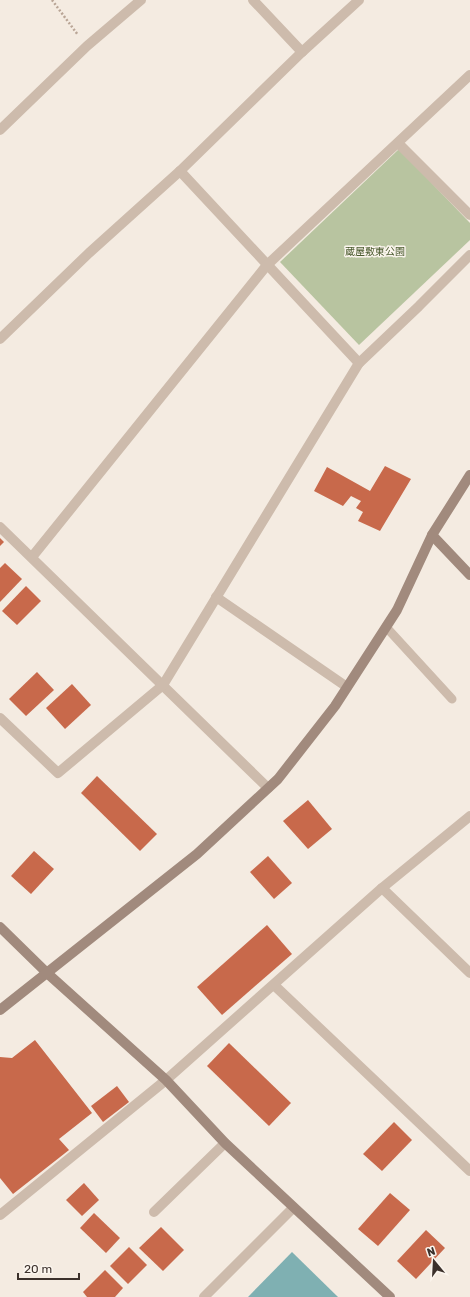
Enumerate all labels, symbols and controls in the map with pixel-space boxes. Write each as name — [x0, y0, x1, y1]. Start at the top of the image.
park label: 蔵屋敷東公園 — [345, 246, 405, 258]
north arrow — [414, 1241, 454, 1281]
text: N — [425, 1245, 437, 1259]
scale bar — [18, 1255, 79, 1281]
text: 20 m — [24, 1262, 52, 1276]

